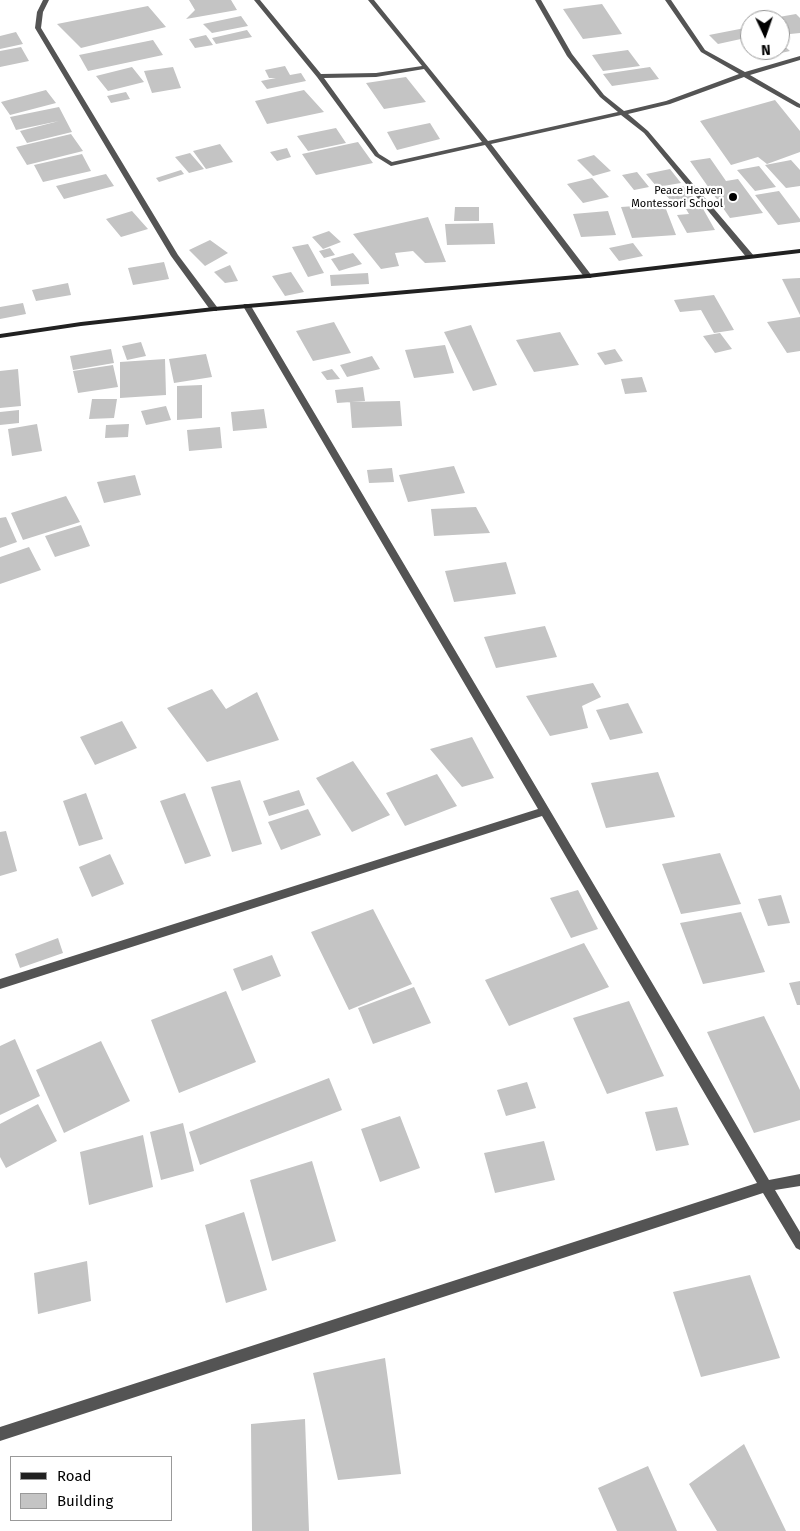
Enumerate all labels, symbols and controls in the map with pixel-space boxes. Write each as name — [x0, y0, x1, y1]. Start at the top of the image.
north arrow — [740, 10, 790, 60]
text: N — [761, 41, 771, 58]
place label: Peace Heaven Montessori School — [631, 184, 723, 210]
marker: Peace Heaven Montessori School — [727, 191, 739, 203]
legend — [10, 1456, 172, 1521]
text: Road — [57, 1467, 92, 1485]
text: Building — [57, 1492, 113, 1510]

